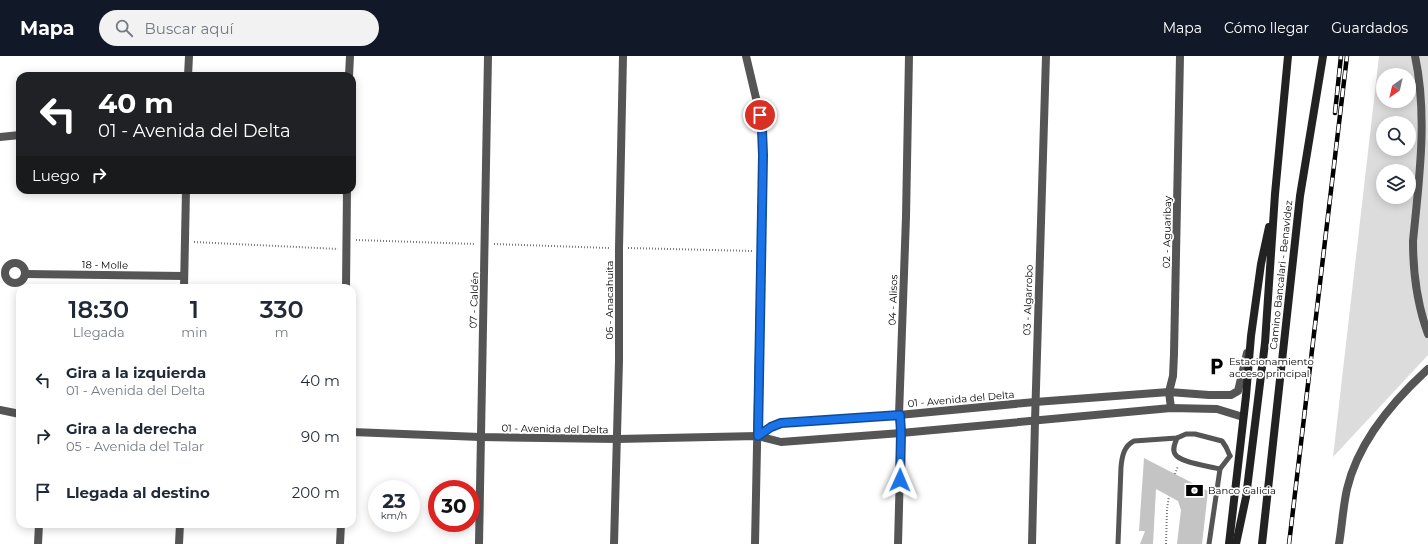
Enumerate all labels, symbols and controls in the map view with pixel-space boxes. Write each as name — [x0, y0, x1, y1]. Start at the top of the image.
search box — [99, 10, 379, 46]
text: Mapa — [20, 17, 75, 40]
icon: search — [113, 17, 135, 39]
text: Buscar aquí — [145, 19, 234, 38]
text: Mapa — [1163, 19, 1202, 37]
text: Cómo llegar — [1224, 19, 1309, 37]
text: Guardados — [1331, 19, 1408, 37]
north arrow — [1376, 68, 1416, 108]
map controls — [1376, 68, 1416, 204]
text: 40 m — [98, 86, 174, 120]
icon: left — [32, 88, 84, 140]
pin — [743, 98, 777, 132]
icon: arrive — [749, 104, 771, 126]
button: search — [1376, 116, 1416, 156]
text: 01 - Avenida del Delta — [98, 120, 291, 142]
icon: right — [88, 164, 110, 186]
button: layers — [1376, 164, 1416, 204]
text: Luego — [32, 166, 80, 185]
street label: 02 - Aguaribay — [1160, 195, 1174, 268]
street label: Camino Bancalari - Benavídez — [1267, 200, 1295, 350]
street label: 18 - Molle — [82, 258, 128, 272]
street label: 06 - Anacahuita — [603, 261, 616, 339]
street label: 03 - Algarrobo — [1020, 264, 1036, 336]
street label: 07 - Caldén — [467, 271, 481, 329]
street label: 04 - Alisos — [886, 274, 900, 326]
text: 18:30 — [68, 295, 129, 324]
text: 1 — [190, 295, 199, 324]
text: 330 — [260, 295, 304, 324]
text: Llegada — [73, 324, 125, 340]
text: min — [181, 324, 207, 340]
text: m — [275, 324, 289, 340]
place label: Estacionamiento acceso principal — [1229, 355, 1314, 380]
parking icon: Estacionamiento acceso principal — [1206, 357, 1226, 377]
text: Gira a la izquierda — [66, 363, 206, 382]
icon: left — [32, 369, 54, 391]
text: 40 m — [300, 371, 340, 390]
text: 01 - Avenida del Delta — [66, 382, 205, 398]
street label: 01 - Avenida del Delta — [907, 388, 1015, 410]
text: Gira a la derecha — [66, 419, 197, 438]
street label: 01 - Avenida del Delta — [501, 422, 609, 436]
icon: right — [32, 425, 54, 447]
text: 90 m — [301, 427, 340, 446]
text: 05 - Avenida del Talar — [66, 438, 204, 454]
position arrow — [879, 459, 921, 501]
speed limit sign: 30 — [428, 480, 480, 532]
bank icon: Banco Galicia — [1185, 480, 1205, 500]
icon: arrive — [32, 481, 54, 503]
text: Llegada al destino — [66, 483, 210, 502]
text: 200 m — [292, 483, 340, 502]
place label: Banco Galicia — [1208, 484, 1276, 497]
text: 23 — [382, 489, 406, 513]
text: km/h — [381, 509, 407, 522]

